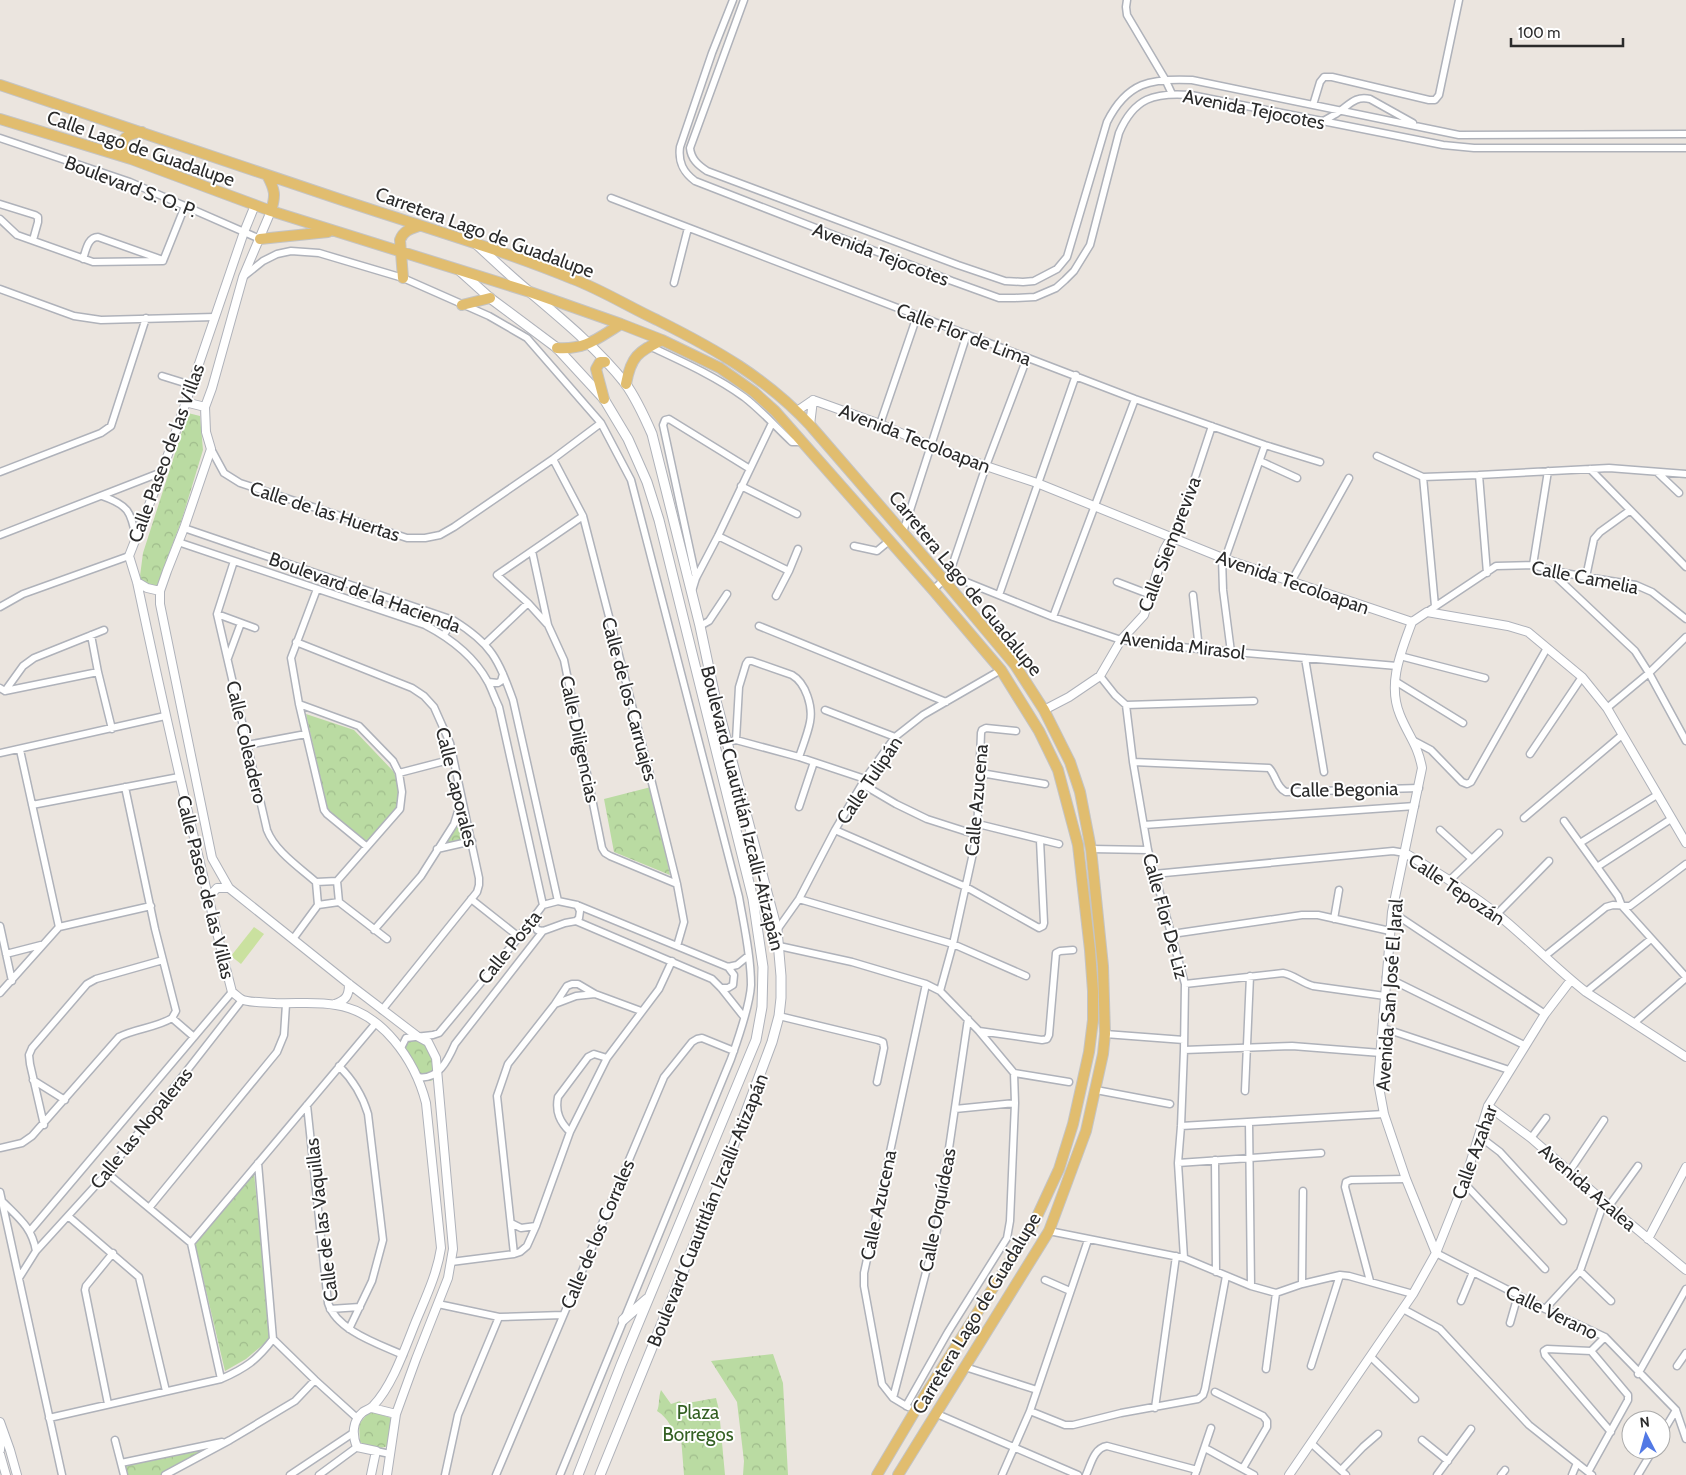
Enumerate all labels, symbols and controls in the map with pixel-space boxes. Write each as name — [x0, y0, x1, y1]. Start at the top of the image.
scale bar — [1511, 15, 1624, 47]
text: 100 m — [1518, 24, 1560, 42]
street label: Avenida Tejocotes — [1181, 84, 1327, 135]
street label: Calle Lago de Guadalupe — [44, 105, 238, 192]
street label: Boulevard S. O. P. — [61, 151, 200, 222]
street label: Carretera Lago de Guadalupe — [372, 182, 598, 283]
street label: Avenida Tejocotes — [809, 218, 952, 291]
street label: Calle Flor de Lima — [893, 298, 1035, 371]
street label: Calle Paseo de las Villas — [123, 361, 210, 546]
street label: Avenida Tecoloapan — [836, 399, 994, 478]
street label: Calle Siempreviva — [1133, 473, 1206, 615]
street label: Calle de las Huertas — [247, 476, 403, 547]
street label: Carretera Lago de Guadalupe — [884, 486, 1047, 681]
street label: Avenida Tecoloapan — [1213, 546, 1372, 619]
street label: Boulevard de la Hacienda — [266, 547, 464, 638]
street label: Calle Camelia — [1529, 556, 1640, 599]
street label: Calle de los Carruajes — [597, 615, 662, 784]
street label: Avenida Mirasol — [1119, 626, 1247, 665]
street label: Boulevard Cuautitlán Izcalli-Atizapán — [696, 663, 789, 953]
street label: Calle Diligencias — [555, 673, 604, 805]
street label: Calle Coleadero — [221, 678, 272, 806]
street label: Calle Caporales — [431, 725, 483, 849]
street label: Calle Tulipán — [832, 732, 907, 829]
street label: Calle Azucena — [960, 743, 993, 857]
street label: Calle Begonia — [1290, 777, 1398, 802]
street label: Calle Paseo de las Villas — [172, 793, 239, 981]
street label: Calle Tepozán — [1404, 849, 1509, 930]
street label: Calle Flor De Liz — [1138, 851, 1193, 981]
street label: Avenida San José El Jaral — [1371, 897, 1408, 1092]
street label: Calle Posta — [473, 906, 546, 989]
street label: Calle las Nopaleras — [85, 1063, 198, 1194]
street label: Boulevard Cuautitlán Izcalli-Atizapán — [642, 1070, 773, 1350]
street label: Calle Azahar — [1447, 1102, 1502, 1203]
street label: Calle de las Vaquillas — [300, 1137, 343, 1303]
street label: Avenida Azalea — [1534, 1139, 1641, 1236]
street label: Calle Orquídeas — [914, 1146, 961, 1274]
street label: Calle Azucena — [856, 1148, 901, 1262]
street label: Calle de los Corrales — [556, 1156, 639, 1312]
street label: Carretera Lago de Guadalupe — [907, 1208, 1046, 1418]
street label: Calle Verano — [1502, 1280, 1602, 1345]
park label: Plaza Borregos — [662, 1401, 734, 1446]
north arrow — [1621, 1410, 1671, 1460]
text: N — [1639, 1413, 1651, 1432]

